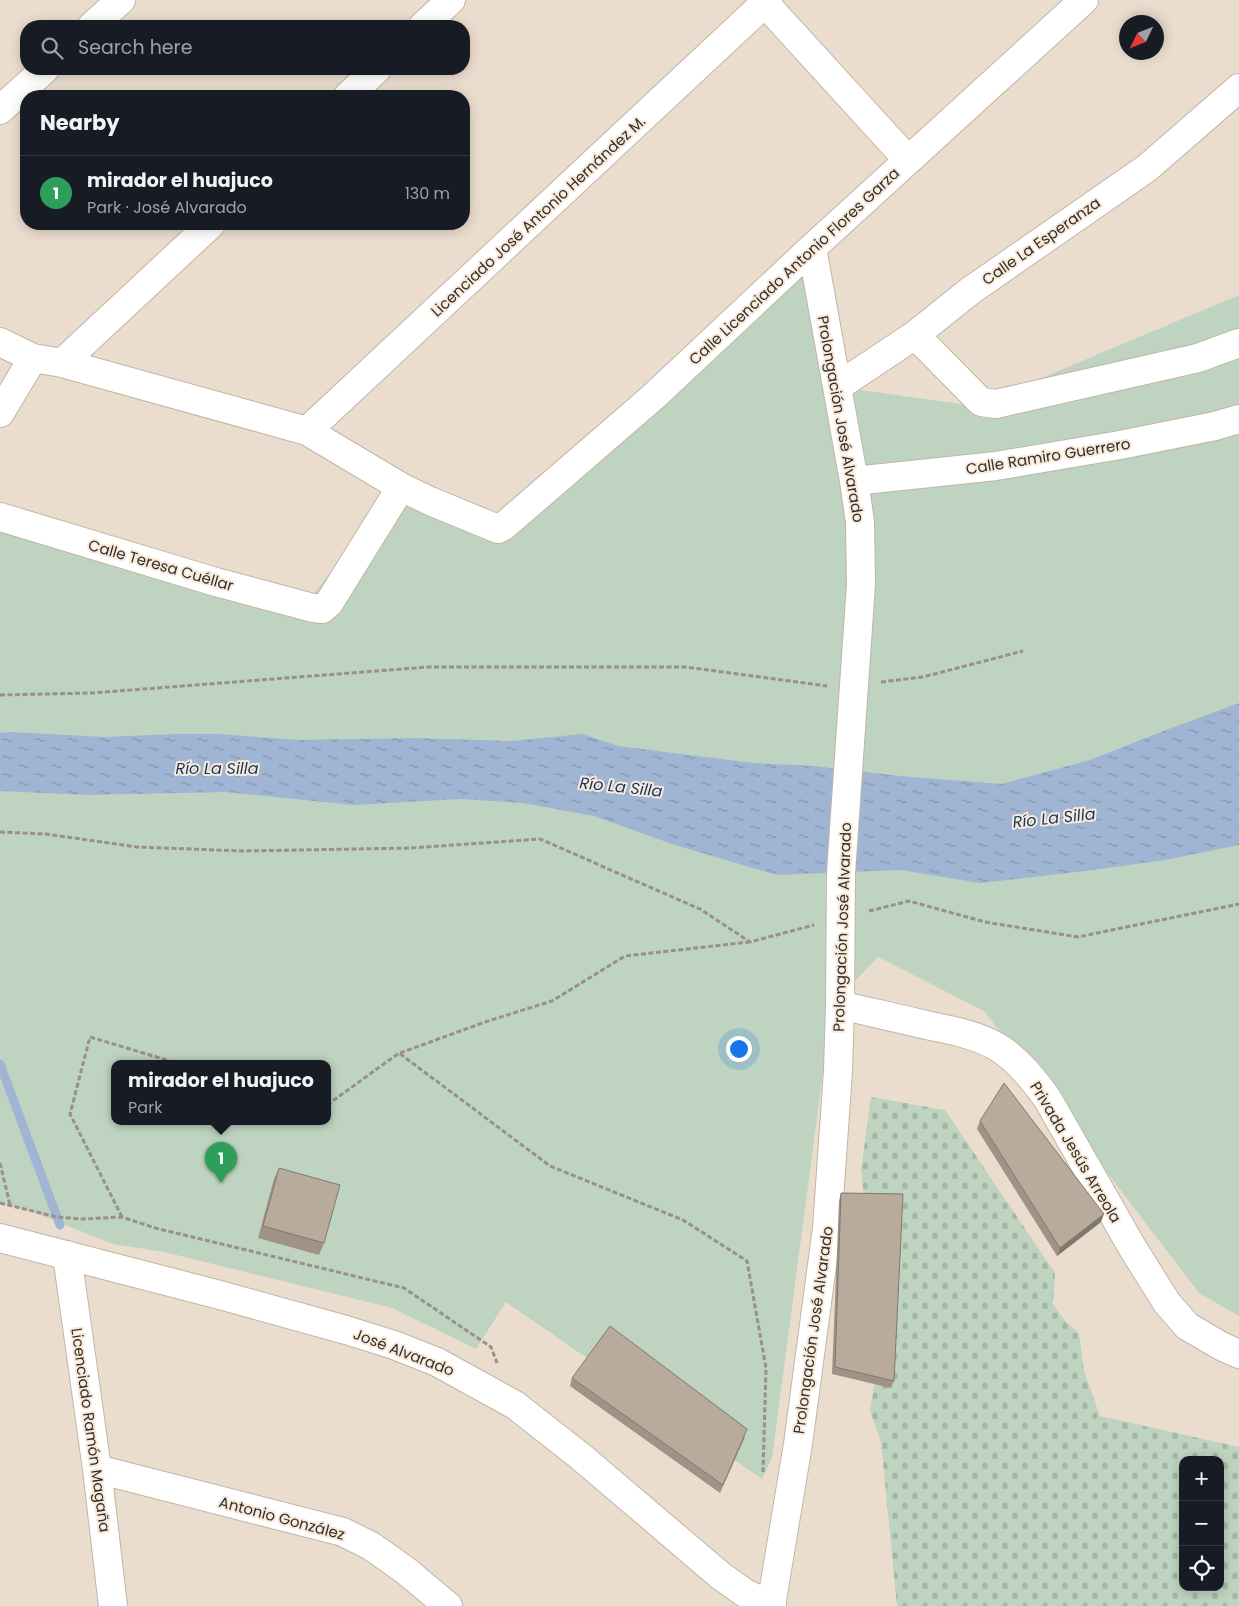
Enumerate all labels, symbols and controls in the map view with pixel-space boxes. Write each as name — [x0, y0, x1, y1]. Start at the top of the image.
north arrow — [1119, 15, 1164, 60]
search box — [20, 20, 470, 75]
icon: search — [38, 34, 66, 62]
text: Search here — [78, 34, 192, 61]
text: Nearby — [40, 108, 120, 137]
street label: Licenciado José Antonio Hernández M. — [426, 111, 650, 321]
street label: Calle Licenciado Antonio Flores Garza — [684, 163, 904, 369]
text: mirador el huajuco — [87, 167, 273, 194]
text: 1 — [53, 182, 59, 205]
text: 130 m — [405, 182, 450, 205]
street label: Calle La Esperanza — [978, 192, 1104, 290]
text: Park · José Alvarado — [87, 196, 247, 219]
street label: Prolongación José Alvarado — [812, 314, 870, 524]
street label: Calle Ramiro Guerrero — [964, 433, 1132, 479]
street label: Calle Teresa Cuéllar — [86, 534, 237, 596]
water label: Río La Silla — [175, 757, 259, 780]
water label: Río La Silla — [578, 771, 664, 803]
water label: Río La Silla — [1011, 802, 1097, 834]
street label: Prolongación José Alvarado — [828, 822, 856, 1032]
your location — [726, 1036, 752, 1062]
popup — [111, 1060, 331, 1125]
text: mirador el huajuco — [128, 1067, 314, 1094]
street label: Privada Jesús Arreola — [1025, 1077, 1127, 1227]
text: Park — [128, 1096, 162, 1119]
pin: 1 — [205, 1142, 237, 1183]
street label: Prolongación José Alvarado — [788, 1225, 838, 1435]
street label: José Alvarado — [351, 1323, 457, 1381]
street label: Licenciado Ramón Magaña — [66, 1327, 116, 1533]
map controls — [1179, 1456, 1224, 1591]
button: + — [1179, 1456, 1224, 1501]
street label: Antonio González — [217, 1491, 347, 1545]
button: − — [1179, 1501, 1224, 1546]
button: locate — [1179, 1546, 1224, 1591]

